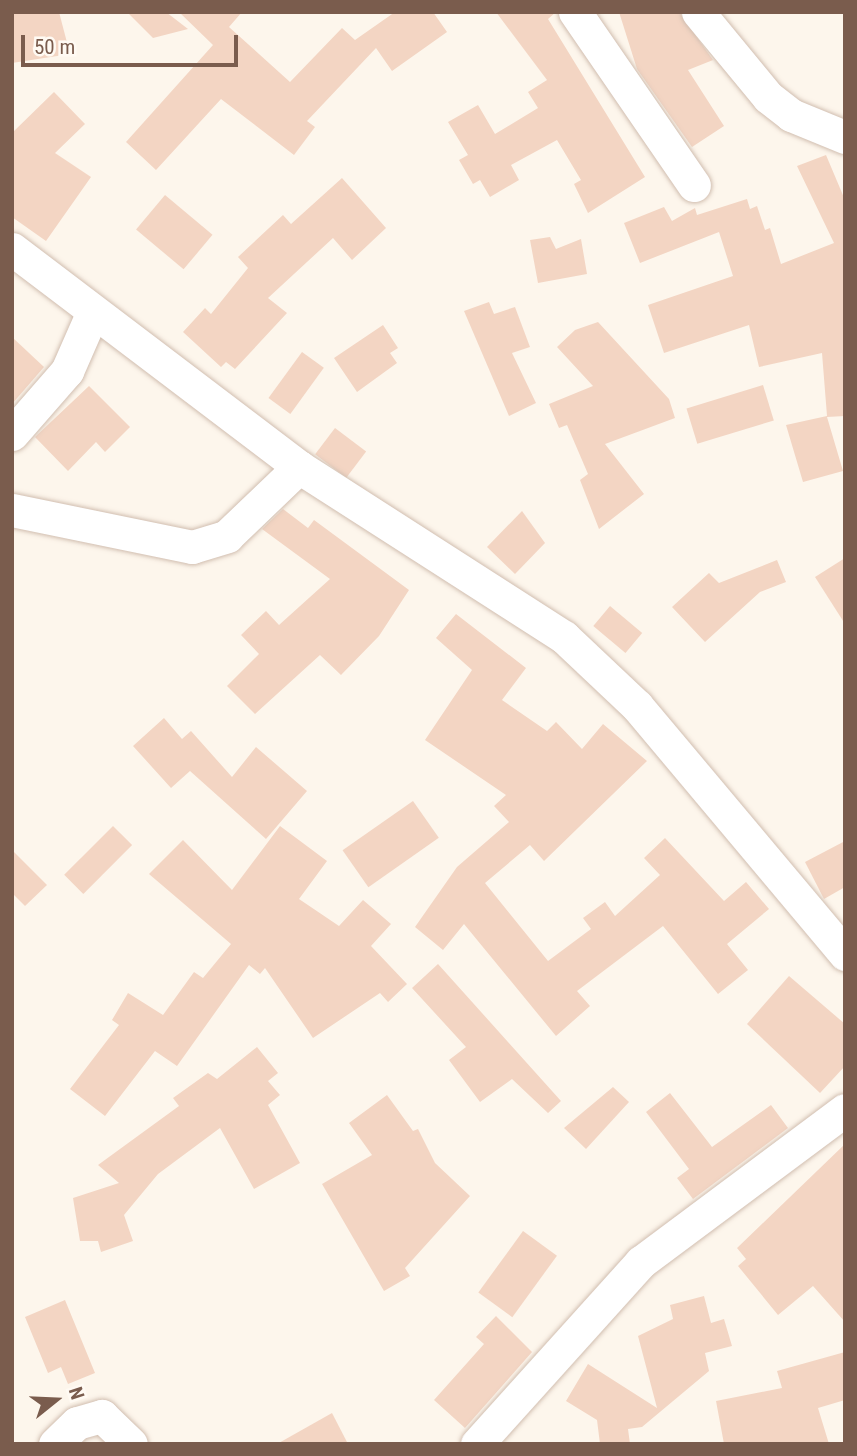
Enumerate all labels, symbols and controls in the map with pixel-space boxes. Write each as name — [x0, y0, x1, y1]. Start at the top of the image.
scale bar — [24, 21, 242, 65]
text: 50 m — [34, 35, 75, 59]
north arrow — [21, 1365, 91, 1435]
text: N — [64, 1384, 89, 1402]

